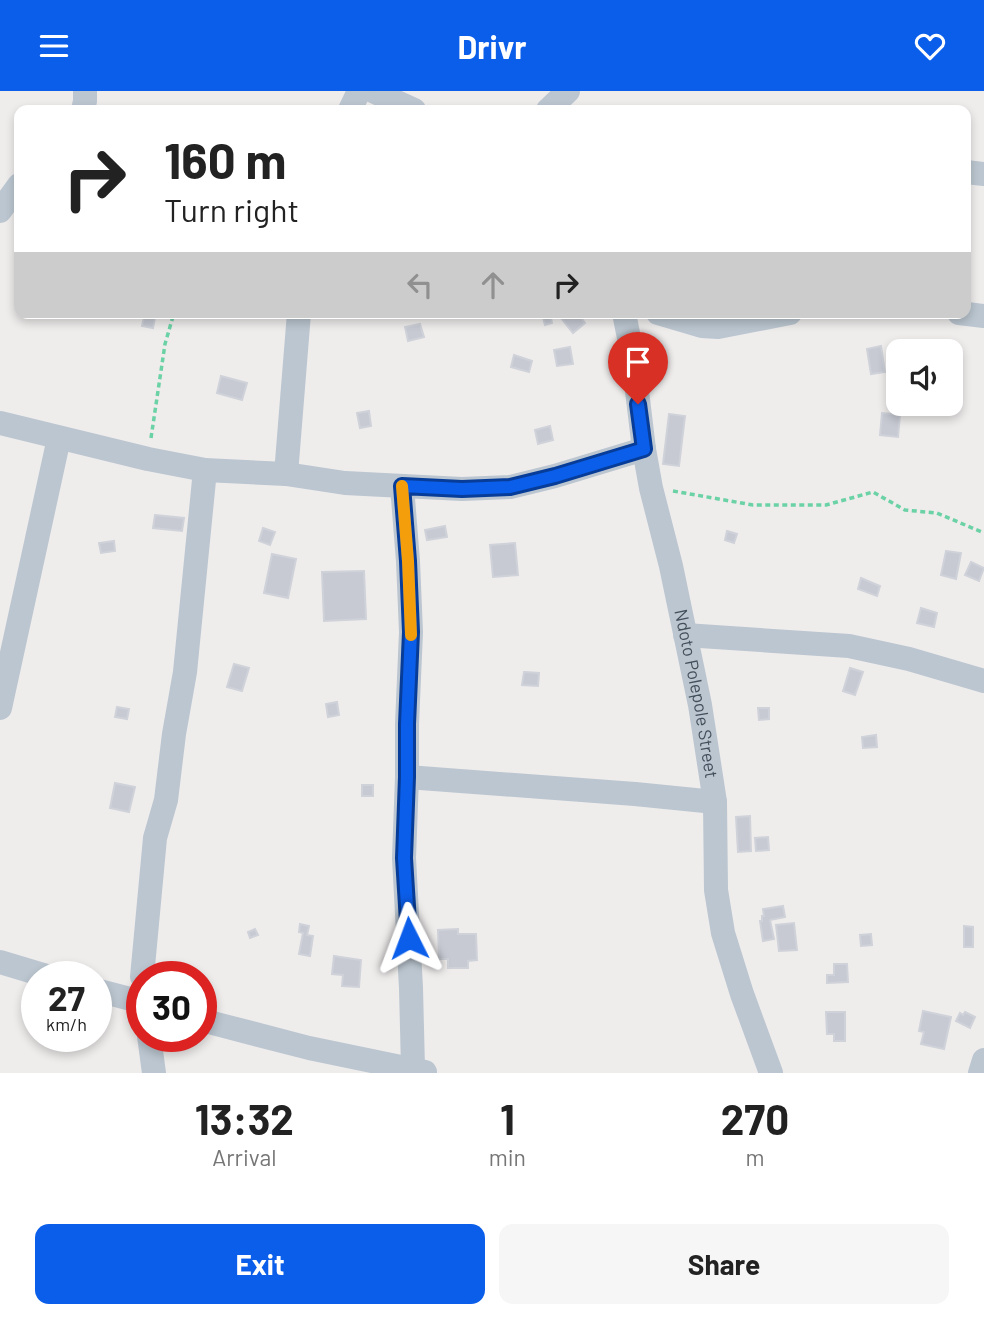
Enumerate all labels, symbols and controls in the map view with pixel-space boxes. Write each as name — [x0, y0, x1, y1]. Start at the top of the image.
icon: menu — [35, 27, 73, 65]
text: Drivr — [457, 27, 527, 65]
icon: heart — [911, 27, 949, 65]
text: 160 m — [164, 130, 286, 189]
icon: right — [49, 133, 140, 224]
text: Turn right — [164, 190, 299, 228]
icon: left — [401, 266, 439, 304]
icon: ahead — [474, 266, 512, 304]
icon: right — [547, 266, 585, 304]
pin — [608, 332, 668, 404]
map controls — [886, 339, 963, 416]
button: sound — [886, 339, 963, 416]
icon: arrive — [619, 343, 657, 381]
street label: Ndoto Polepole Street — [670, 607, 723, 780]
position arrow — [372, 901, 446, 975]
speed limit sign: 30 — [126, 961, 217, 1052]
text: 27 — [48, 976, 85, 1018]
text: km/h — [46, 1013, 87, 1035]
text: 13:32 — [195, 1093, 294, 1143]
text: 1 — [500, 1093, 515, 1143]
text: 270 — [721, 1093, 789, 1143]
text: Arrival — [212, 1143, 277, 1171]
text: min — [489, 1143, 526, 1171]
text: m — [745, 1143, 764, 1171]
button: Exit — [35, 1224, 485, 1304]
button: Share — [499, 1224, 949, 1304]

